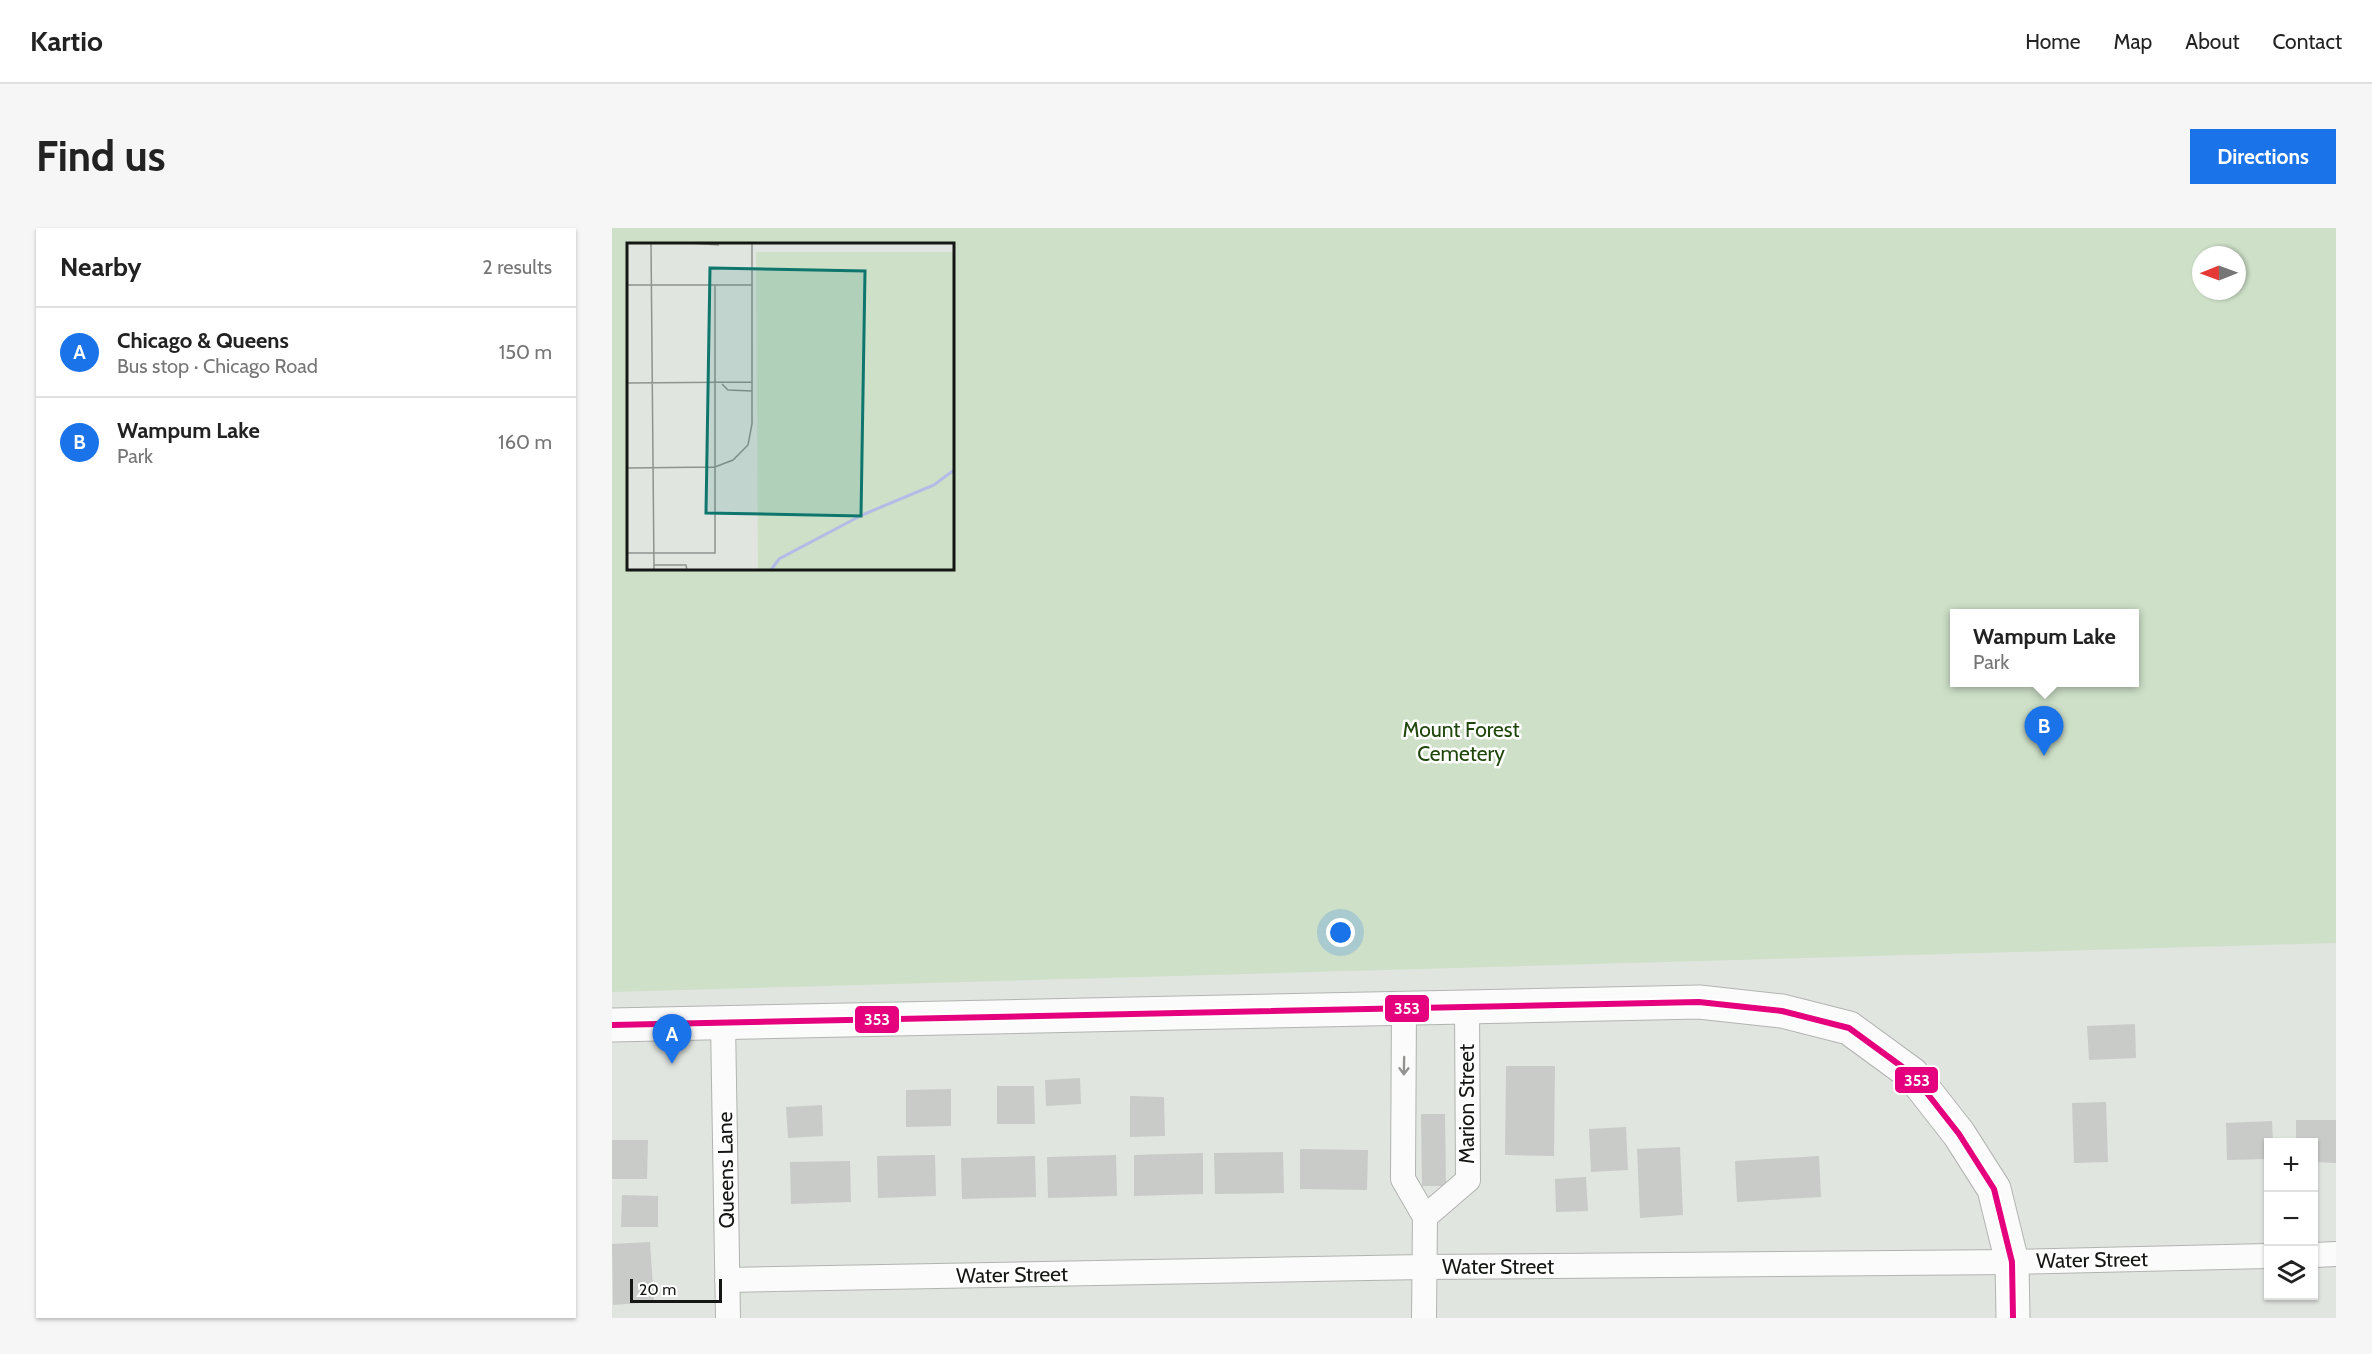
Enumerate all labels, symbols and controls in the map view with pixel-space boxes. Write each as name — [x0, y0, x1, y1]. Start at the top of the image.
text: Kartio — [30, 24, 103, 58]
text: Home — [2025, 29, 2081, 54]
text: Map — [2114, 29, 2152, 54]
text: About — [2185, 29, 2239, 54]
text: Contact — [2272, 29, 2342, 54]
button: Directions — [2190, 129, 2336, 184]
text: Find us — [36, 130, 165, 182]
inset map — [627, 243, 954, 570]
north arrow — [2192, 246, 2246, 300]
text: Nearby — [60, 251, 141, 283]
text: 2 results — [482, 255, 552, 279]
text: Chicago & Queens — [117, 327, 289, 354]
text: A — [73, 340, 86, 364]
text: 150 m — [499, 340, 552, 364]
text: Bus stop · Chicago Road — [117, 354, 318, 378]
text: Wampum Lake — [117, 417, 260, 444]
text: B — [73, 430, 86, 454]
text: 160 m — [498, 430, 552, 454]
text: Park — [117, 444, 153, 468]
popup — [1950, 609, 2139, 687]
text: Wampum Lake — [1973, 623, 2116, 650]
text: Park — [1973, 650, 2009, 674]
pin: B — [2024, 706, 2064, 756]
park label: Mount Forest Cemetery — [1402, 717, 1520, 766]
your location — [1326, 918, 1355, 947]
line badge: 353 — [1384, 994, 1430, 1023]
text: 353 — [1394, 999, 1420, 1018]
line badge: 353 — [854, 1005, 900, 1034]
text: 353 — [864, 1010, 890, 1029]
pin: A — [652, 1014, 692, 1064]
street label: Marion Street — [1454, 1044, 1479, 1164]
one-way arrow — [1398, 1056, 1410, 1076]
line badge: 353 — [1894, 1066, 1939, 1094]
text: 353 — [1904, 1071, 1930, 1090]
street label: Queens Lane — [712, 1111, 739, 1229]
map controls — [2264, 1138, 2318, 1300]
button: + — [2264, 1138, 2318, 1192]
button: − — [2264, 1192, 2318, 1246]
street label: Water Street — [2036, 1246, 2148, 1273]
button: layers — [2264, 1246, 2318, 1300]
street label: Water Street — [1442, 1254, 1554, 1279]
street label: Water Street — [956, 1261, 1068, 1288]
scale bar — [630, 1276, 722, 1304]
text: 20 m — [639, 1280, 676, 1299]

